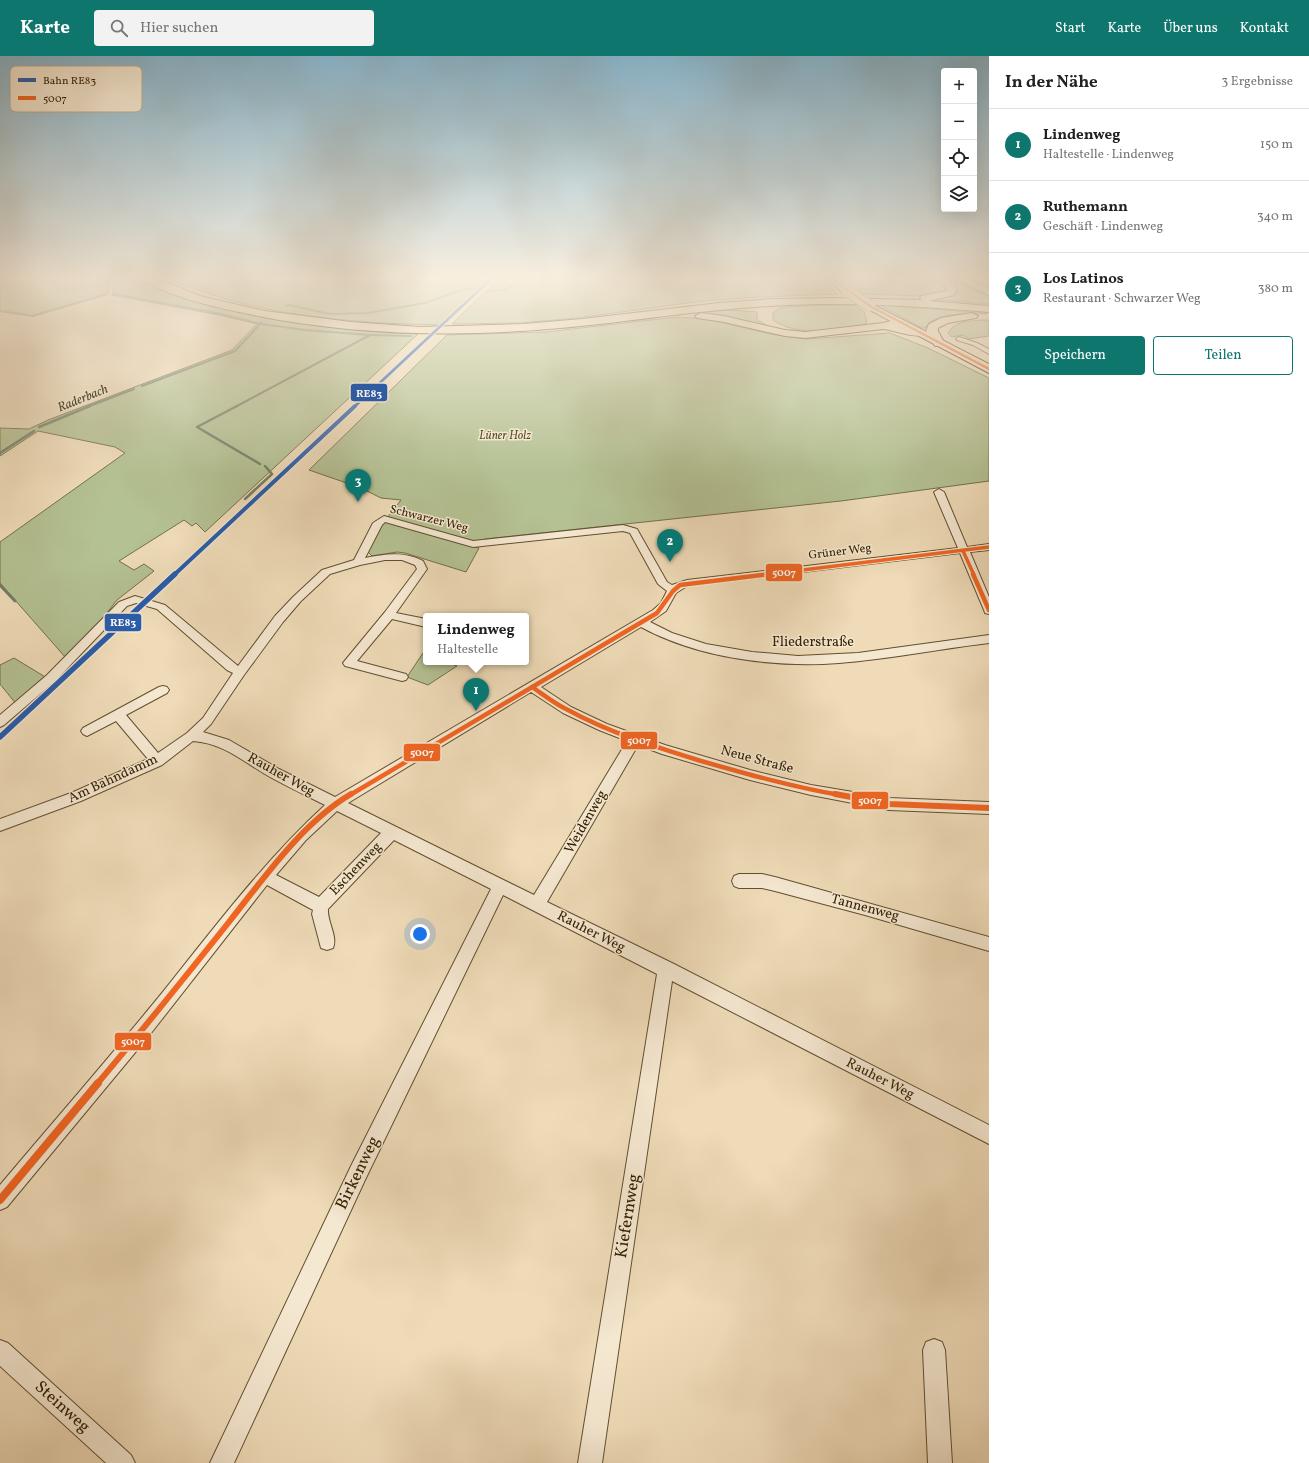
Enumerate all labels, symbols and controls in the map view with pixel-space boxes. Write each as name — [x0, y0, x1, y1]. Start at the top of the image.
search box — [94, 10, 374, 46]
text: Karte — [20, 15, 70, 41]
icon: search — [108, 17, 130, 39]
text: Hier suchen — [140, 18, 218, 39]
text: Start — [1055, 19, 1085, 38]
text: Karte — [1107, 19, 1141, 38]
text: Über uns — [1163, 19, 1218, 38]
text: Kontakt — [1240, 19, 1289, 38]
legend — [10, 66, 142, 112]
map controls — [941, 68, 977, 212]
button: + — [941, 68, 977, 104]
text: In der Nähe — [1005, 71, 1098, 94]
text: 3 Ergebnisse — [1222, 73, 1293, 91]
text: Bahn RE83 — [43, 74, 96, 89]
text: 5007 — [43, 92, 67, 107]
button: − — [941, 104, 977, 140]
text: Lindenweg — [1043, 125, 1120, 146]
text: 1 — [1015, 136, 1021, 154]
text: 150 m — [1260, 136, 1293, 154]
button: locate — [941, 140, 977, 176]
text: Haltestelle · Lindenweg — [1043, 146, 1174, 164]
button: layers — [941, 176, 977, 212]
text: Ruthemann — [1043, 197, 1128, 218]
text: 2 — [1015, 208, 1021, 226]
text: 340 m — [1257, 208, 1293, 226]
text: Geschäft · Lindenweg — [1043, 218, 1163, 236]
text: Los Latinos — [1043, 269, 1124, 290]
text: 3 — [1015, 280, 1021, 298]
text: 380 m — [1258, 280, 1293, 298]
text: Restaurant · Schwarzer Weg — [1043, 290, 1201, 308]
button: Speichern — [1005, 336, 1145, 375]
button: Teilen — [1153, 336, 1293, 375]
water label: Raderbach — [55, 381, 111, 417]
line badge: RE83 — [350, 383, 388, 402]
text: RE83 — [356, 387, 382, 402]
park label: Lüner Holz — [479, 428, 531, 444]
pin: 3 — [345, 469, 371, 502]
street label: Schwarzer Weg — [388, 502, 470, 536]
pin: 2 — [657, 529, 683, 562]
street label: Grüner Weg — [808, 540, 872, 564]
line badge: 5007 — [765, 563, 803, 582]
text: 5007 — [772, 566, 796, 581]
line badge: RE83 — [104, 613, 142, 632]
popup — [423, 613, 529, 665]
text: RE83 — [110, 616, 136, 631]
text: Lindenweg — [437, 620, 515, 641]
street label: Fliederstraße — [772, 633, 854, 652]
text: Haltestelle — [437, 641, 498, 659]
pin: 1 — [463, 678, 489, 711]
line badge: 5007 — [620, 731, 658, 750]
text: 5007 — [627, 734, 651, 749]
street label: Neue Straße — [718, 741, 796, 779]
line badge: 5007 — [403, 743, 441, 762]
text: 5007 — [410, 746, 434, 761]
street label: Rauher Weg — [244, 749, 318, 801]
street label: Am Bahndamm — [65, 750, 161, 808]
street label: Weidenweg — [560, 787, 612, 857]
line badge: 5007 — [851, 791, 889, 810]
text: 5007 — [858, 794, 882, 809]
street label: Eschenweg — [326, 838, 386, 900]
street label: Tannenweg — [829, 890, 901, 926]
street label: Rauher Weg — [554, 907, 628, 957]
your location — [410, 924, 430, 944]
line badge: 5007 — [114, 1032, 152, 1051]
text: 5007 — [121, 1035, 145, 1050]
street label: Rauher Weg — [843, 1054, 917, 1104]
street label: Birkenweg — [330, 1132, 386, 1214]
street label: Kiefernweg — [610, 1172, 646, 1260]
street label: Steinweg — [29, 1376, 95, 1438]

